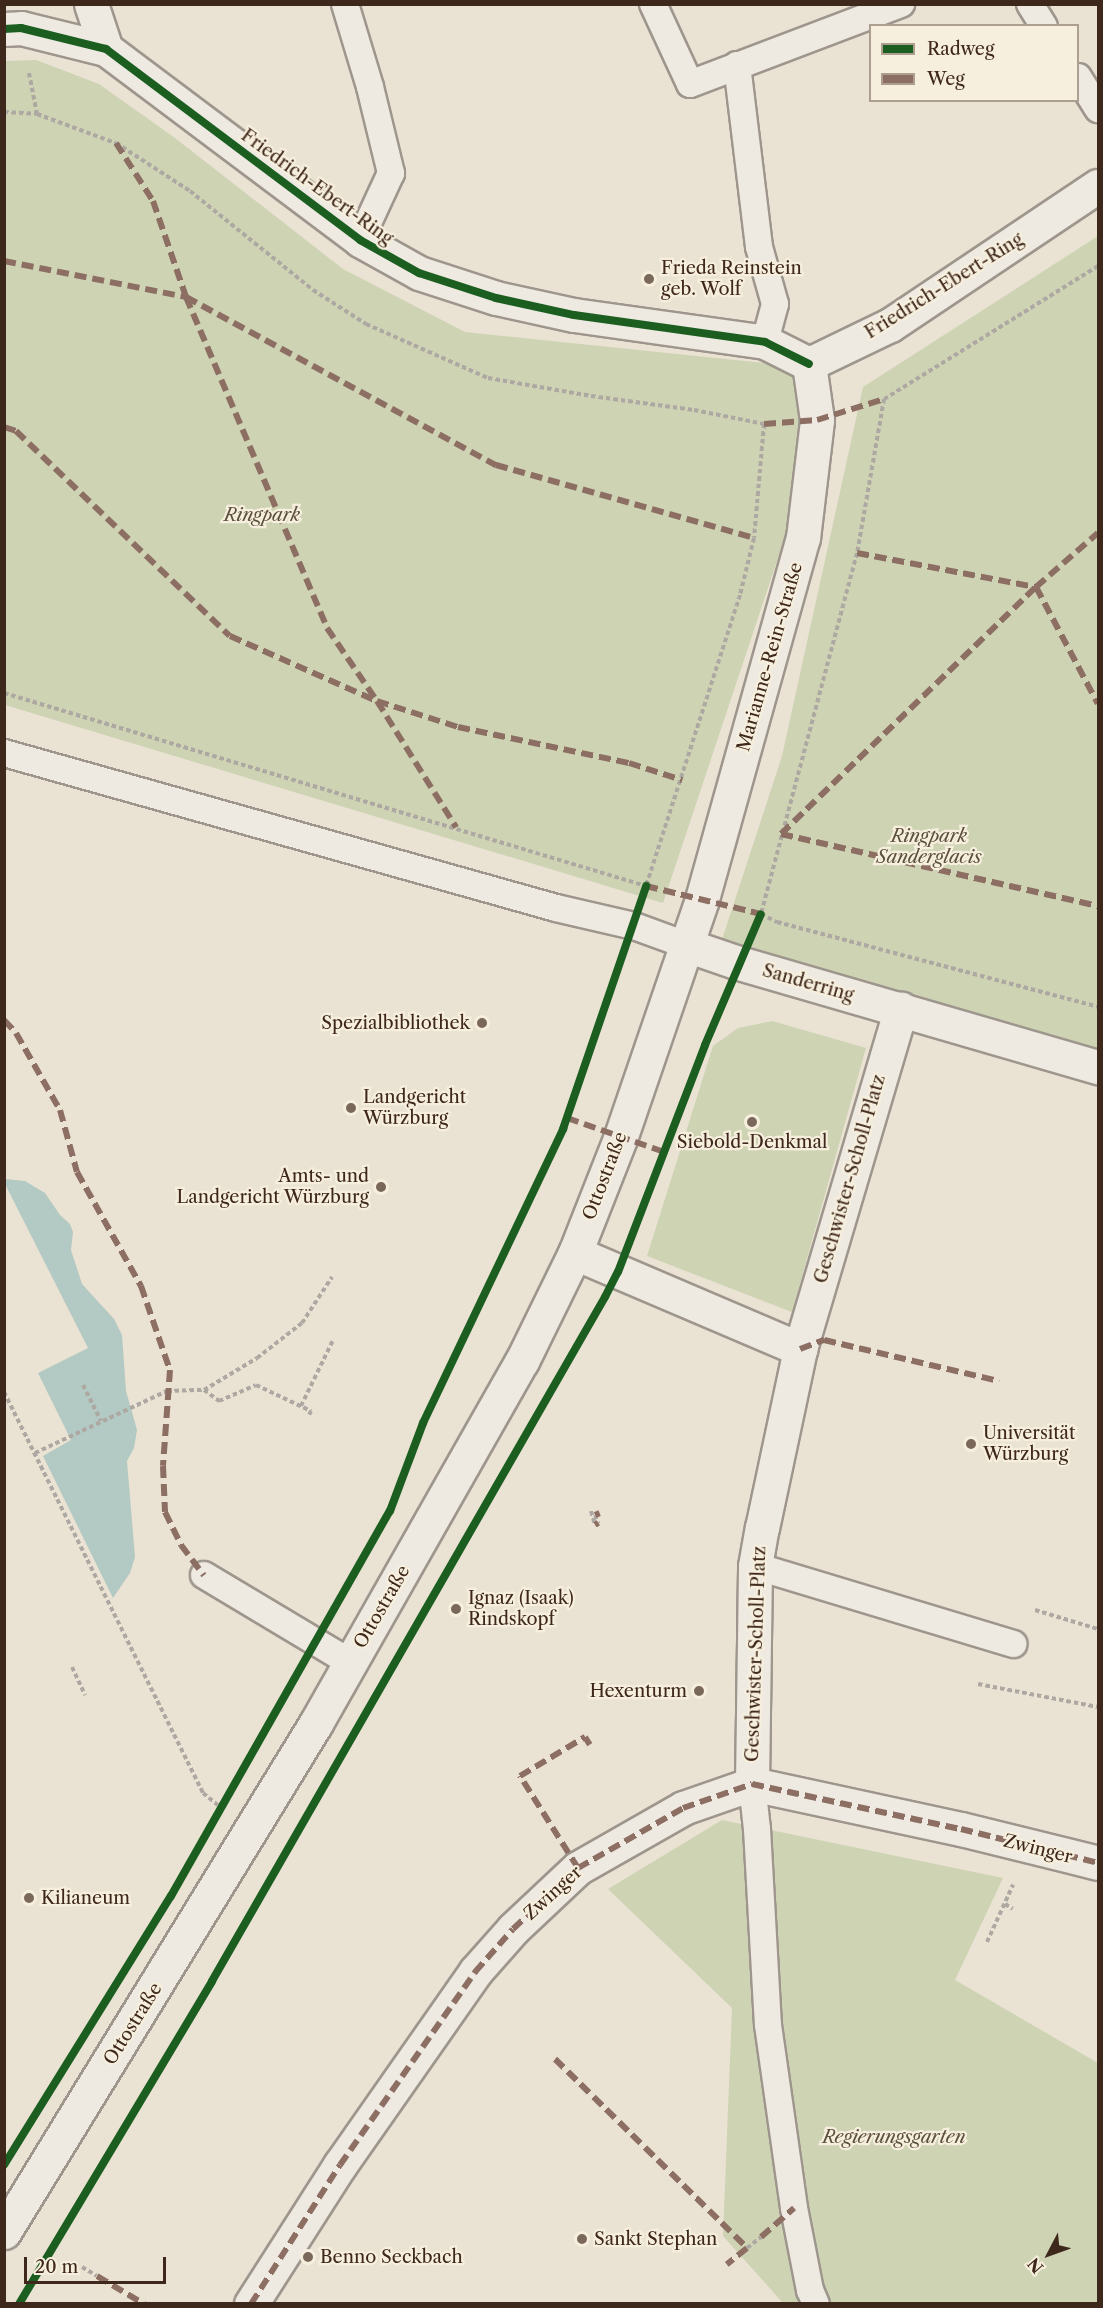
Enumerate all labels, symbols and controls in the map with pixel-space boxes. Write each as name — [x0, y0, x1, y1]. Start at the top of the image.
legend — [869, 24, 1079, 102]
text: Radweg — [927, 38, 994, 60]
text: Weg — [927, 68, 965, 90]
street label: Friedrich-Ebert-Ring — [237, 125, 397, 249]
street label: Friedrich-Ebert-Ring — [861, 229, 1027, 343]
place label: Frieda Reinstein geb. Wolf — [661, 258, 802, 300]
marker: Frieda Reinstein geb. Wolf — [642, 272, 656, 286]
park label: Ringpark — [224, 504, 300, 526]
street label: Marianne-Rein-Straße — [733, 560, 807, 754]
park label: Ringpark Sanderglacis — [876, 826, 982, 868]
street label: Sanderring — [760, 960, 856, 1006]
place label: Spezialbibliothek — [321, 1012, 470, 1034]
marker: Spezialbibliothek — [475, 1016, 489, 1030]
street label: Geschwister-Scholl-Platz — [810, 1072, 890, 1286]
place label: Landgericht Würzburg — [363, 1087, 466, 1130]
marker: Landgericht Würzburg — [344, 1101, 358, 1115]
marker: Siebold-Denkmal — [745, 1115, 759, 1129]
street label: Ottostraße — [578, 1129, 632, 1223]
place label: Siebold-Denkmal — [677, 1131, 827, 1153]
place label: Amts- und Landgericht Würzburg — [176, 1166, 369, 1208]
marker: Amts- und Landgericht Würzburg — [374, 1180, 388, 1194]
place label: Universität Würzburg — [983, 1423, 1075, 1466]
marker: Universität Würzburg — [964, 1437, 978, 1451]
street label: Geschwister-Scholl-Platz — [741, 1546, 771, 1762]
street label: Ottostraße — [350, 1562, 414, 1652]
place label: Ignaz (Isaak) Rindskopf — [468, 1588, 574, 1630]
marker: Ignaz (Isaak) Rindskopf — [449, 1602, 463, 1616]
place label: Hexenturm — [589, 1680, 687, 1702]
marker: Hexenturm — [692, 1684, 706, 1698]
street label: Zwinger — [1001, 1830, 1075, 1868]
street label: Zwinger — [520, 1861, 586, 1925]
place label: Kilianeum — [41, 1887, 130, 1909]
marker: Kilianeum — [22, 1891, 36, 1905]
street label: Ottostraße — [99, 1979, 167, 2069]
park label: Regierungsgarten — [823, 2126, 965, 2148]
north arrow — [1019, 2224, 1079, 2284]
place label: Sankt Stephan — [594, 2228, 717, 2250]
marker: Sankt Stephan — [575, 2232, 589, 2246]
scale bar — [27, 2245, 170, 2283]
place label: Benno Seckbach — [320, 2246, 463, 2268]
marker: Benno Seckbach — [301, 2250, 315, 2264]
text: N — [1023, 2254, 1048, 2278]
text: 20 m — [35, 2256, 78, 2278]

